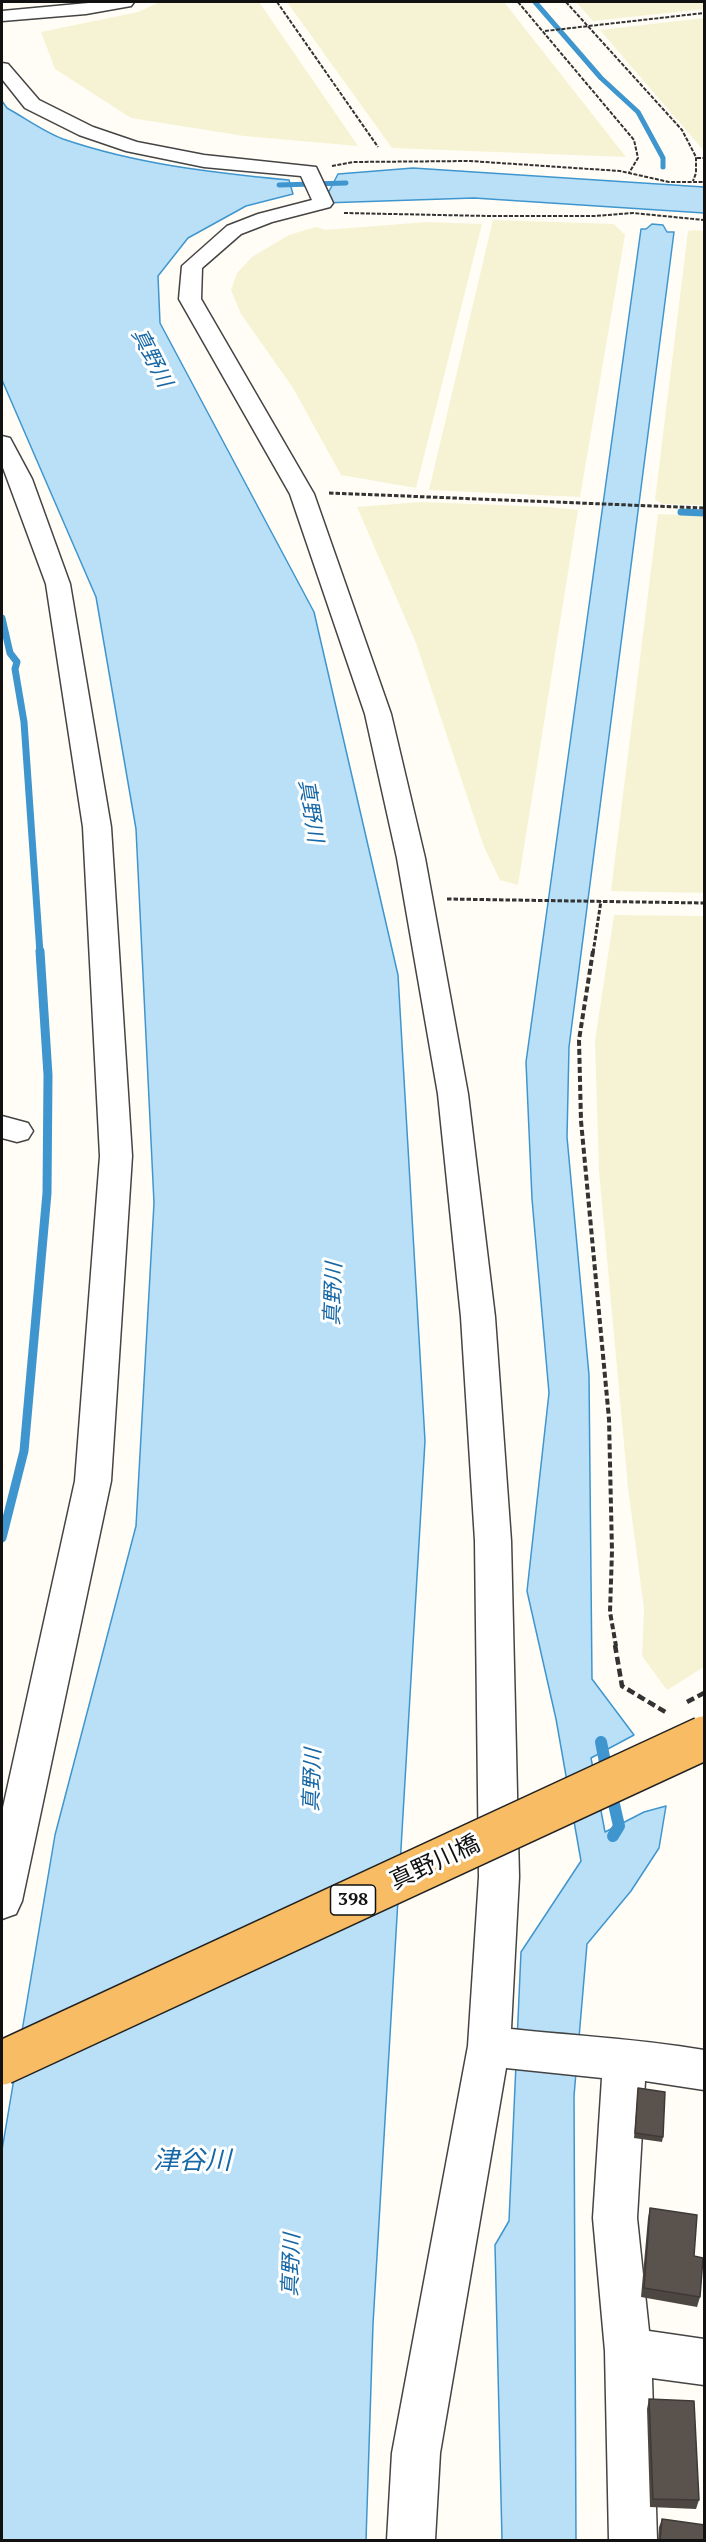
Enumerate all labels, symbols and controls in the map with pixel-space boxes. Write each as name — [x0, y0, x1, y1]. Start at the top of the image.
water label: 真野川 — [125, 324, 177, 392]
water label: 真野川 — [293, 778, 327, 844]
water label: 真野川 — [320, 1262, 348, 1326]
water label: 真野川 — [299, 1748, 327, 1812]
street label: 真野川橋 — [385, 1830, 485, 1896]
road number: 398 — [330, 1885, 376, 1915]
water label: 津谷川 — [153, 2146, 231, 2178]
water label: 真野川 — [278, 2233, 306, 2297]

